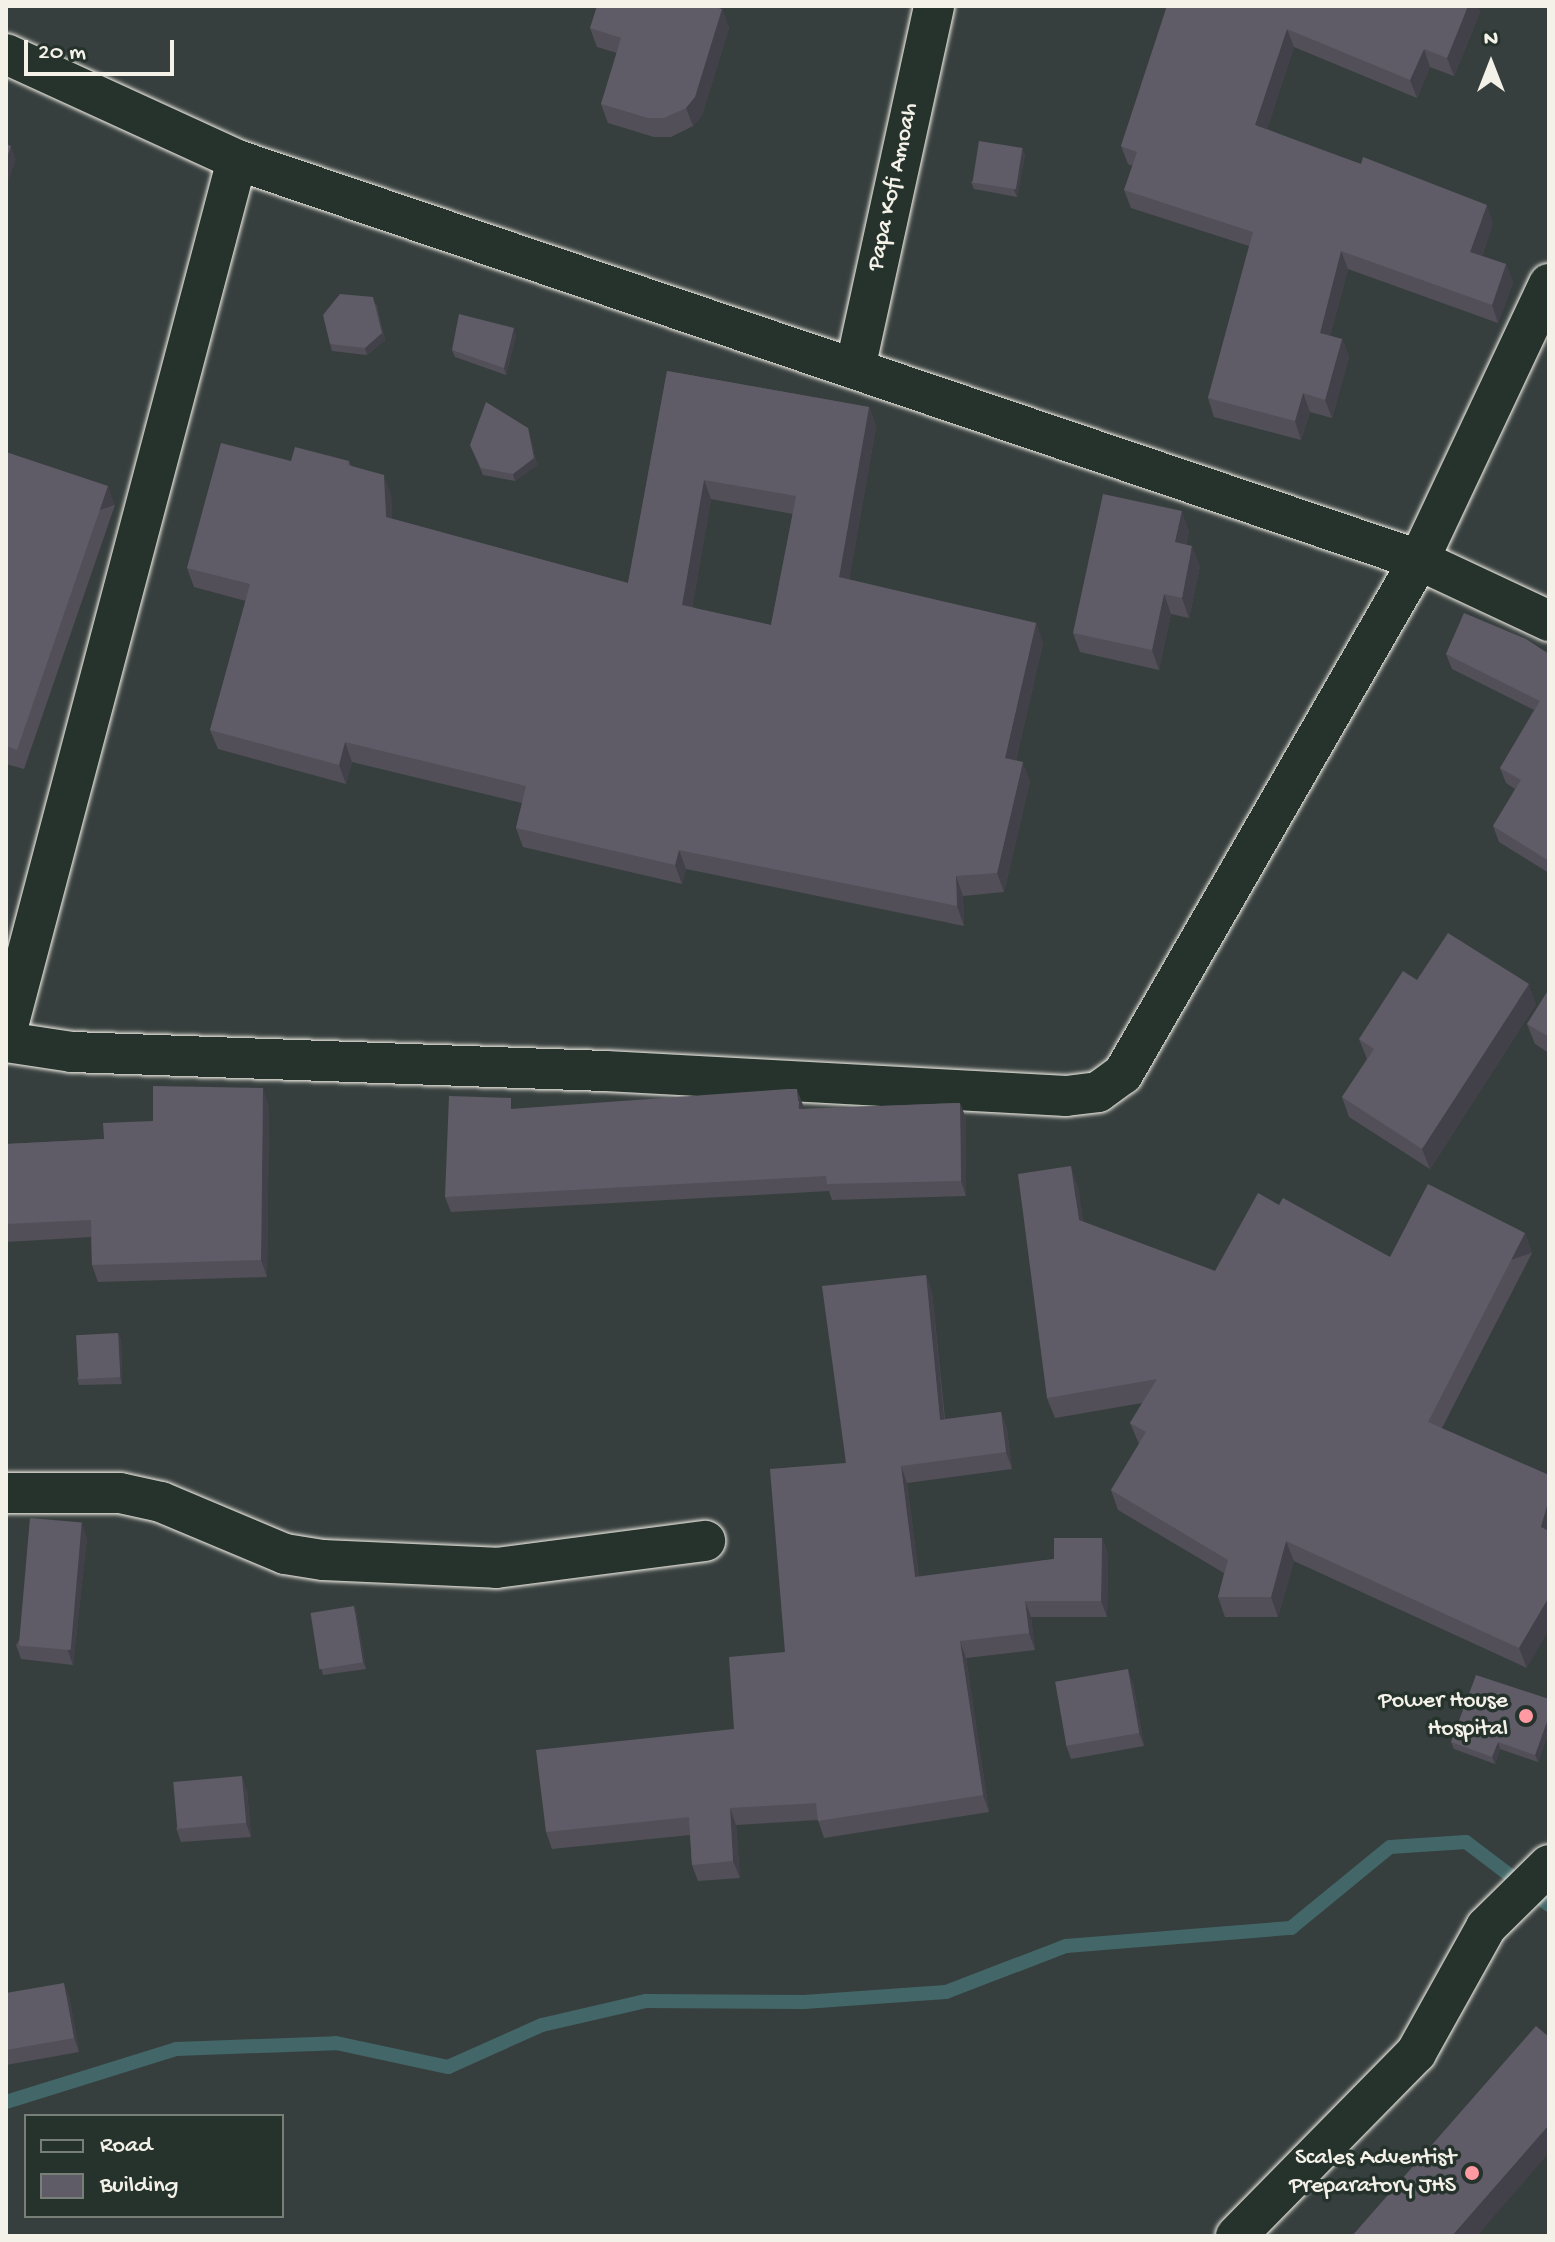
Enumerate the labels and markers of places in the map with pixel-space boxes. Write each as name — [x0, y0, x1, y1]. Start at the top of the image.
place label: Power House Hospital — [1378, 1688, 1508, 1744]
marker: Power House Hospital — [1515, 1705, 1537, 1727]
place label: Scales Adventist Preparatory JHS — [1289, 2145, 1456, 2201]
marker: Scales Adventist Preparatory JHS — [1463, 2164, 1481, 2182]

